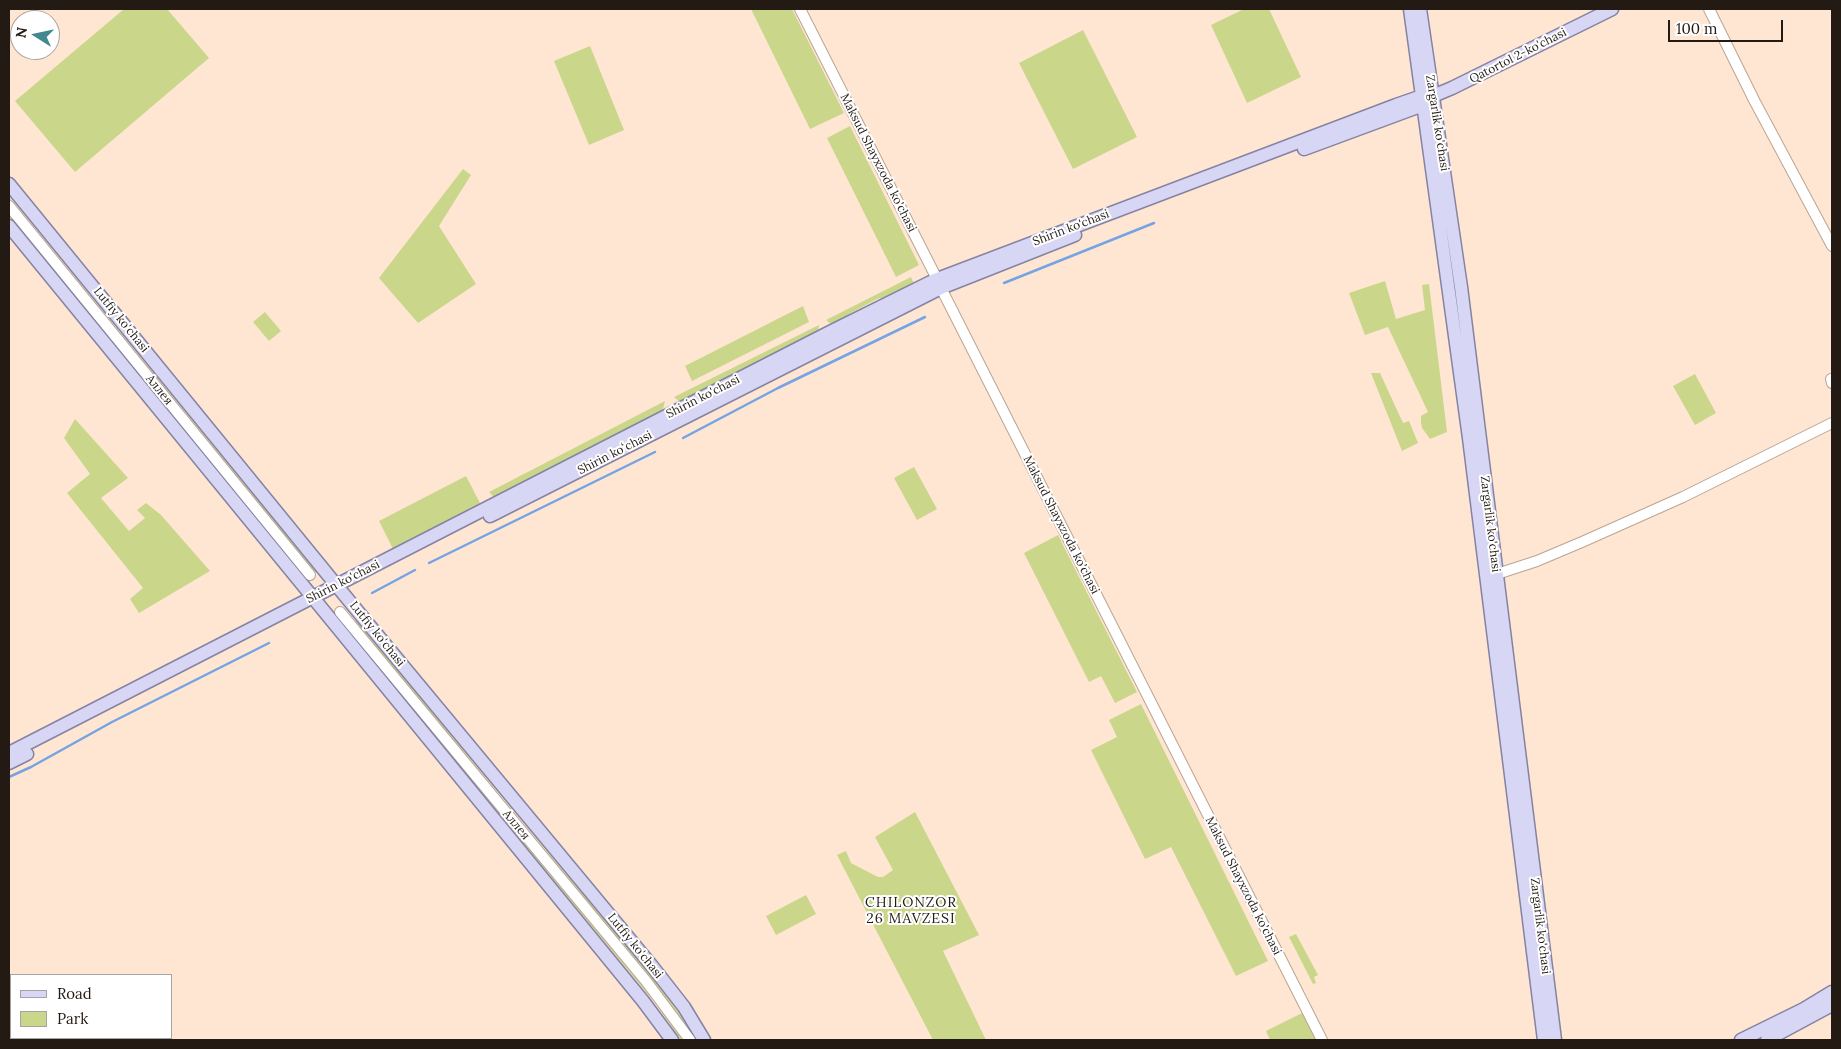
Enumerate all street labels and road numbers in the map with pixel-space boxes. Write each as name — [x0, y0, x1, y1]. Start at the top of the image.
street label: Qatortol 2-ko'chasi — [1467, 25, 1569, 87]
street label: Zargarlik ko'chasi — [1422, 74, 1452, 172]
street label: Maksud Shayxzoda ko'chasi — [837, 91, 919, 235]
street label: Shirin ko'chasi — [1031, 207, 1111, 249]
street label: Lutfiy ko'chasi — [90, 284, 152, 356]
street label: Аллея — [142, 372, 176, 408]
street label: Shirin ko'chasi — [664, 372, 742, 422]
street label: Shirin koʻchasi — [575, 428, 655, 478]
street label: Maksud Shayxzoda ko'chasi — [1020, 453, 1102, 597]
street label: Zargarlik ko'chasi — [1477, 475, 1503, 573]
street label: Shirin ko'chasi — [304, 557, 382, 607]
street label: Lutfiy ko'chasi — [346, 598, 408, 670]
street label: Аллея — [499, 807, 533, 843]
street label: Maksud Shayxzoda ko'chasi — [1202, 814, 1284, 958]
street label: Zargarlik ko'chasi — [1527, 877, 1553, 975]
street label: Lutfiy ko'chasi — [604, 910, 666, 982]

